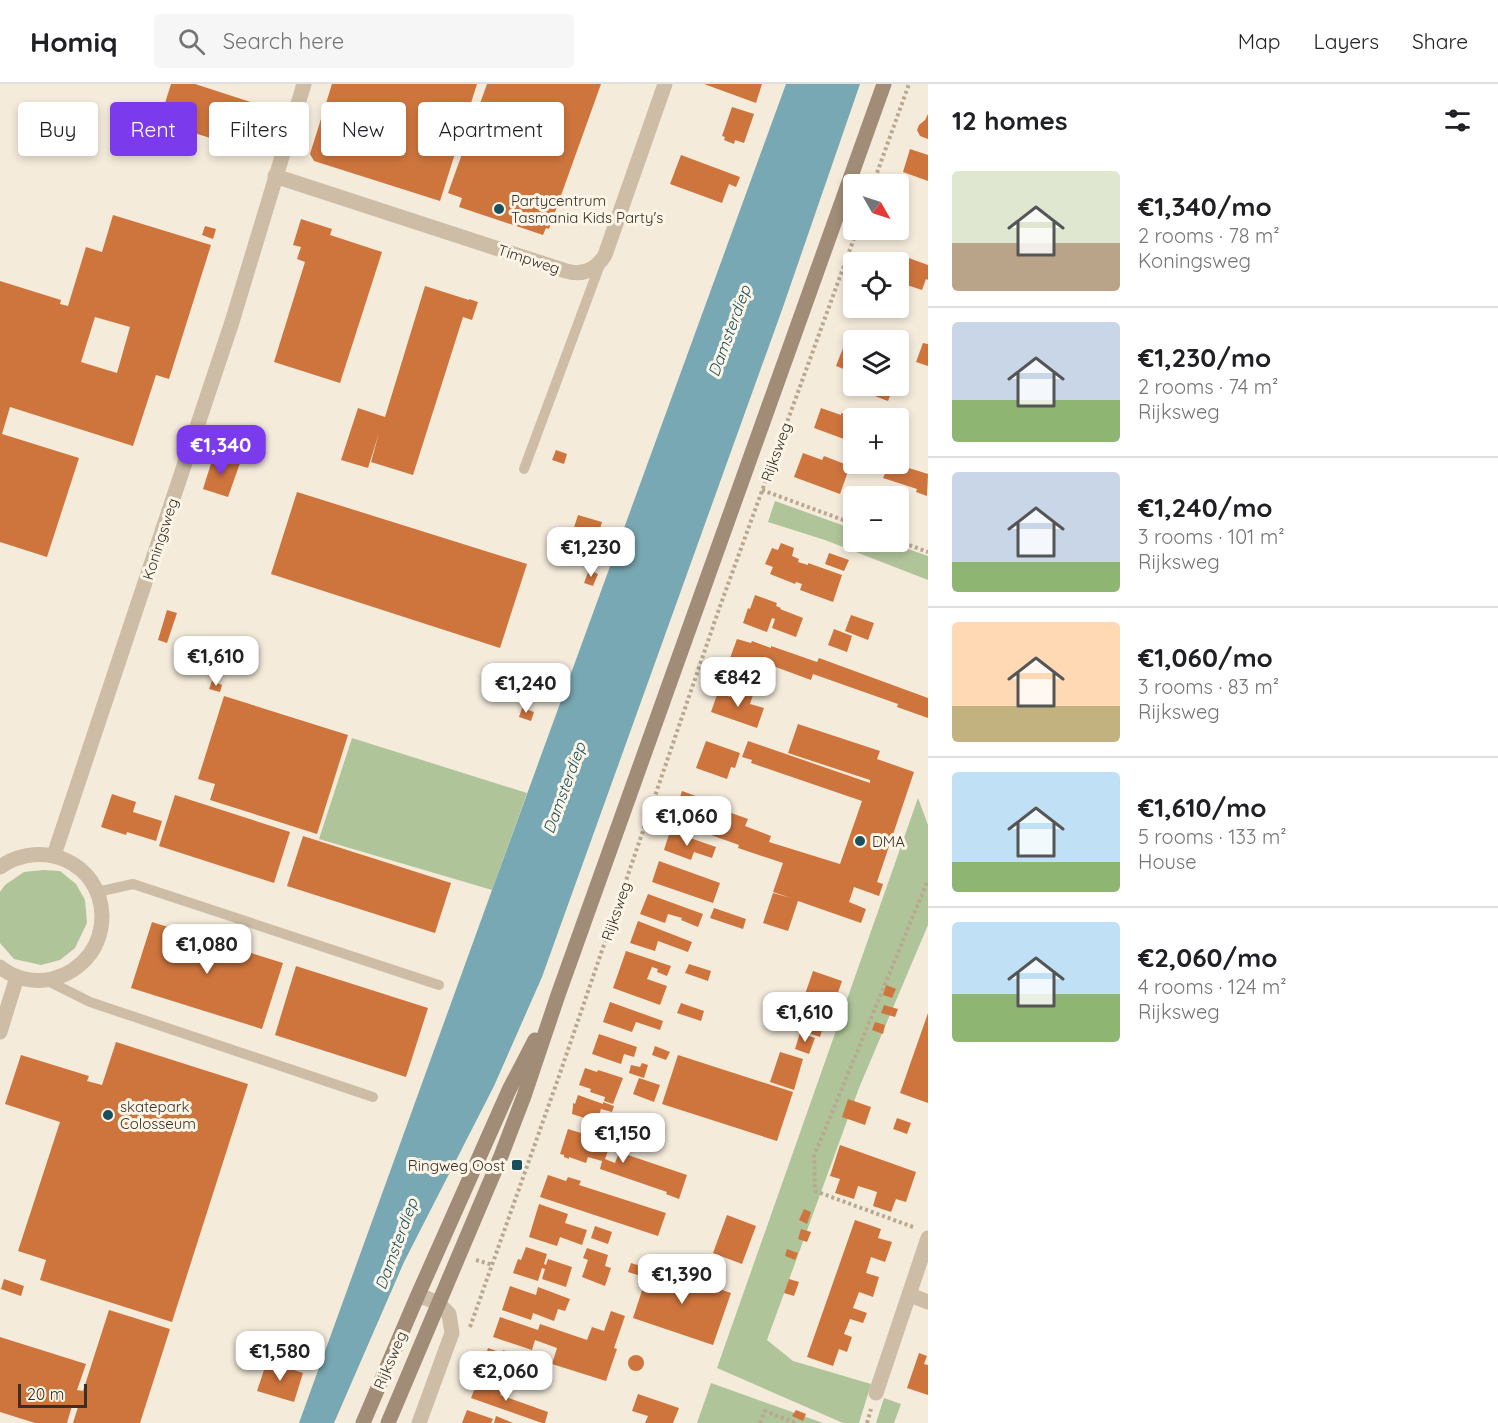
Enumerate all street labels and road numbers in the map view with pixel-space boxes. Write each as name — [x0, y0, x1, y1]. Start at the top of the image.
street label: Timpweg — [496, 240, 562, 278]
street label: Rijksweg — [757, 420, 795, 484]
street label: Koningsweg — [138, 496, 182, 582]
street label: Rijksweg — [597, 879, 635, 943]
street label: Rijksweg — [369, 1328, 411, 1392]

